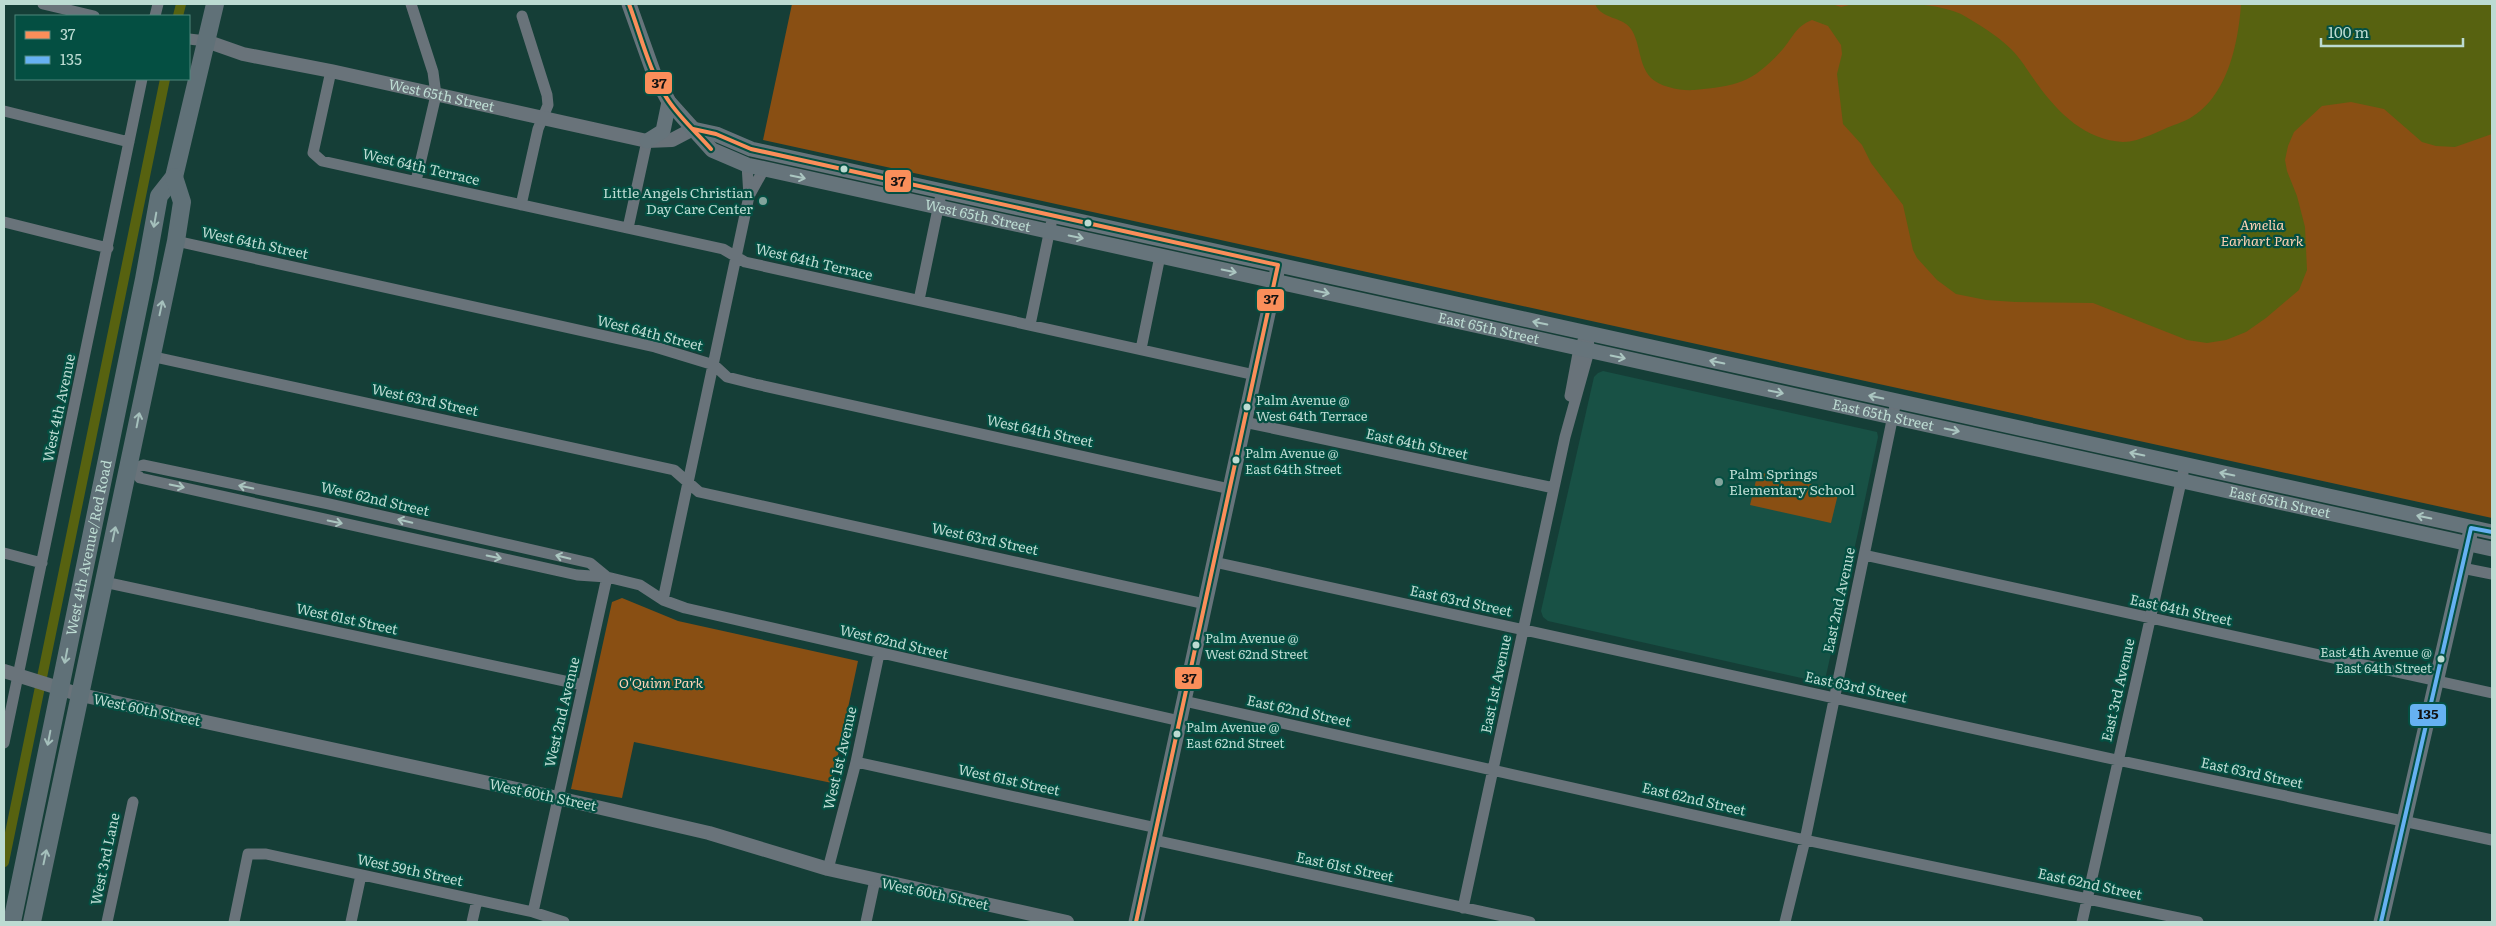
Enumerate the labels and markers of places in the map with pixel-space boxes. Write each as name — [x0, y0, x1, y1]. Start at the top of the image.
unlabelled marker — [839, 164, 849, 174]
place label: Little Angels Christian Day Care Center — [603, 182, 753, 218]
marker: Little Angels Christian Day Care Center — [757, 195, 769, 207]
unlabelled marker — [1083, 218, 1093, 228]
place label: Palm Avenue @ West 64th Terrace — [1256, 390, 1368, 425]
marker: Palm Avenue @ West 64th Terrace — [1242, 402, 1252, 412]
place label: Palm Avenue @ East 64th Street — [1245, 443, 1342, 478]
marker: Palm Avenue @ East 64th Street — [1231, 455, 1241, 465]
place label: Palm Springs Elementary School — [1729, 463, 1855, 499]
marker: Palm Springs Elementary School — [1713, 476, 1725, 488]
place label: Palm Avenue @ West 62nd Street — [1205, 628, 1309, 663]
marker: Palm Avenue @ West 62nd Street — [1191, 640, 1201, 650]
place label: East 4th Avenue @ East 64th Street — [2320, 642, 2433, 677]
marker: East 4th Avenue @ East 64th Street — [2436, 654, 2446, 664]
place label: Palm Avenue @ East 62nd Street — [1186, 717, 1285, 752]
marker: Palm Avenue @ East 62nd Street — [1172, 729, 1182, 739]

